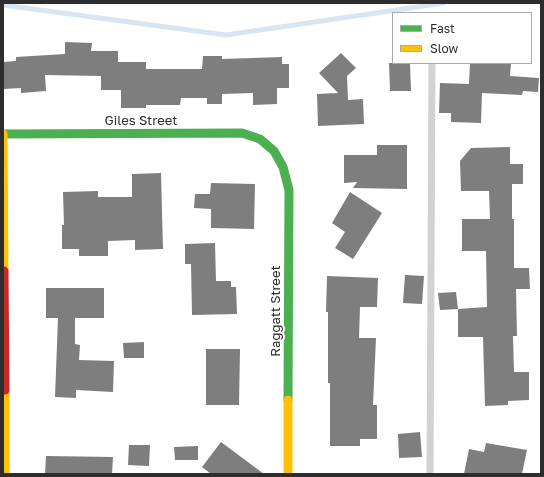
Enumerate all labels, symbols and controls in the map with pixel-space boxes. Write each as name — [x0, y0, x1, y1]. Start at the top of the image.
legend — [392, 12, 532, 64]
text: Fast — [430, 21, 455, 36]
text: Slow — [430, 41, 458, 56]
street label: Giles Street — [105, 113, 177, 129]
street label: Raggatt Street — [268, 265, 284, 357]

